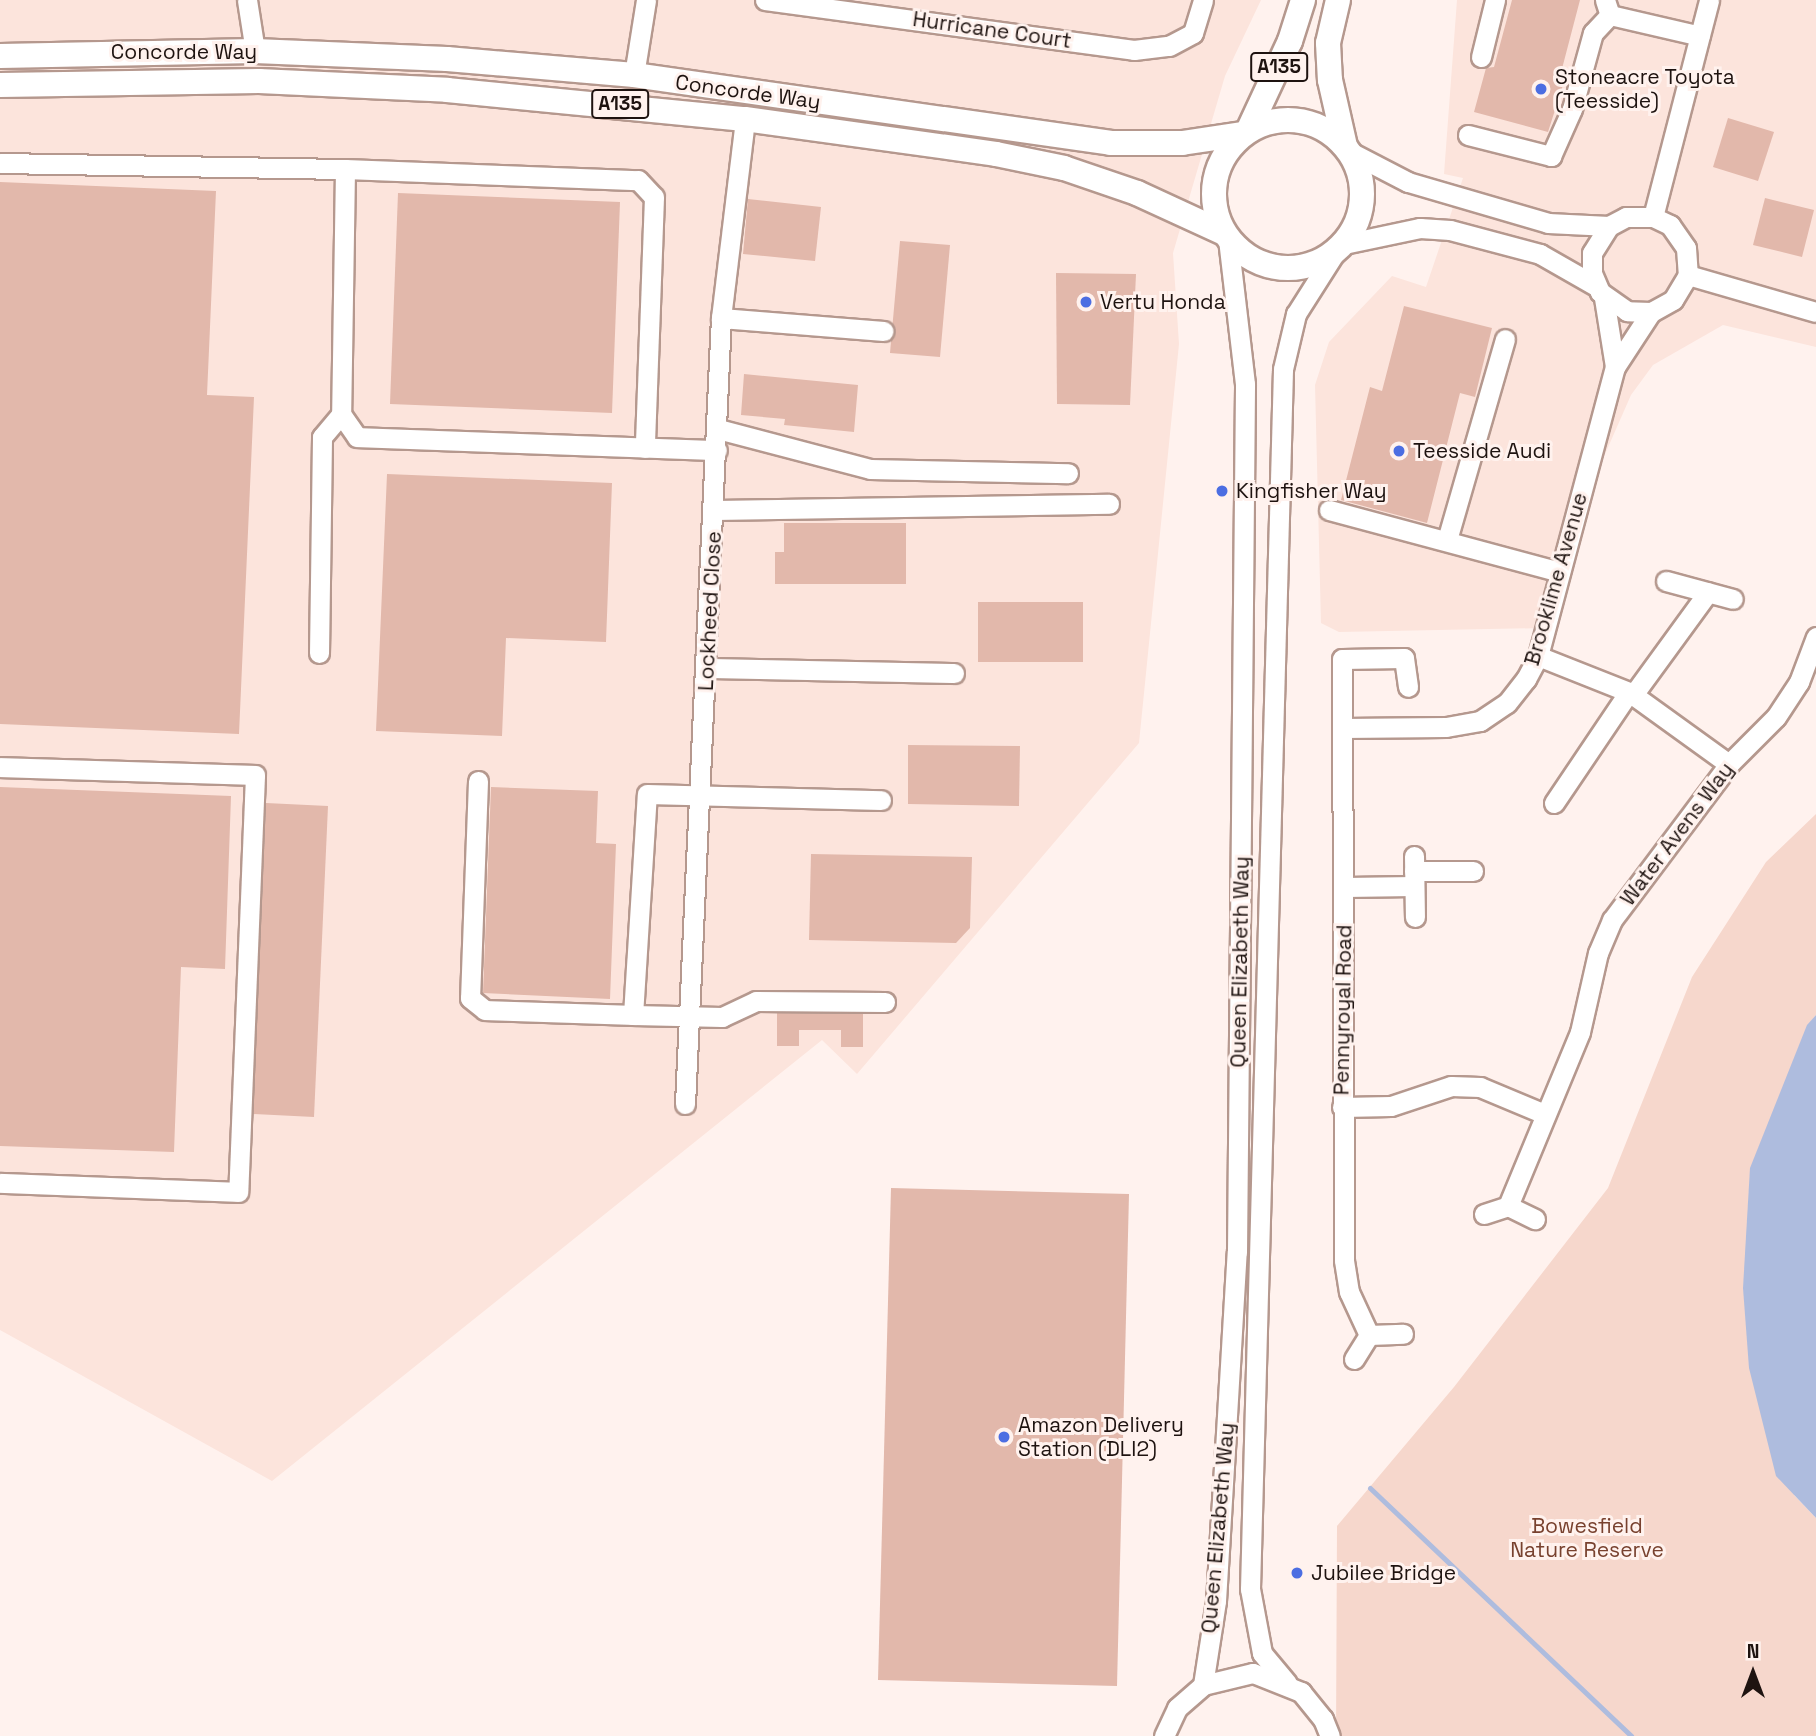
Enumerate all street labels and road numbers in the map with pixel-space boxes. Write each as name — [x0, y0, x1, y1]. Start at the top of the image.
street label: Hurricane Court — [911, 6, 1073, 54]
street label: Concorde Way — [111, 39, 257, 65]
road number: A135 — [1249, 52, 1309, 82]
street label: Concorde Way — [674, 69, 822, 115]
road number: A135 — [590, 88, 650, 120]
street label: Brooklime Avenue — [1519, 489, 1593, 669]
street label: Lockheed Close — [693, 530, 727, 692]
street label: Water Avens Way — [1615, 757, 1739, 911]
street label: Queen Elizabeth Way — [1226, 856, 1254, 1068]
street label: Pennyroyal Road — [1329, 924, 1357, 1096]
street label: Queen Elizabeth Way — [1196, 1422, 1240, 1634]

